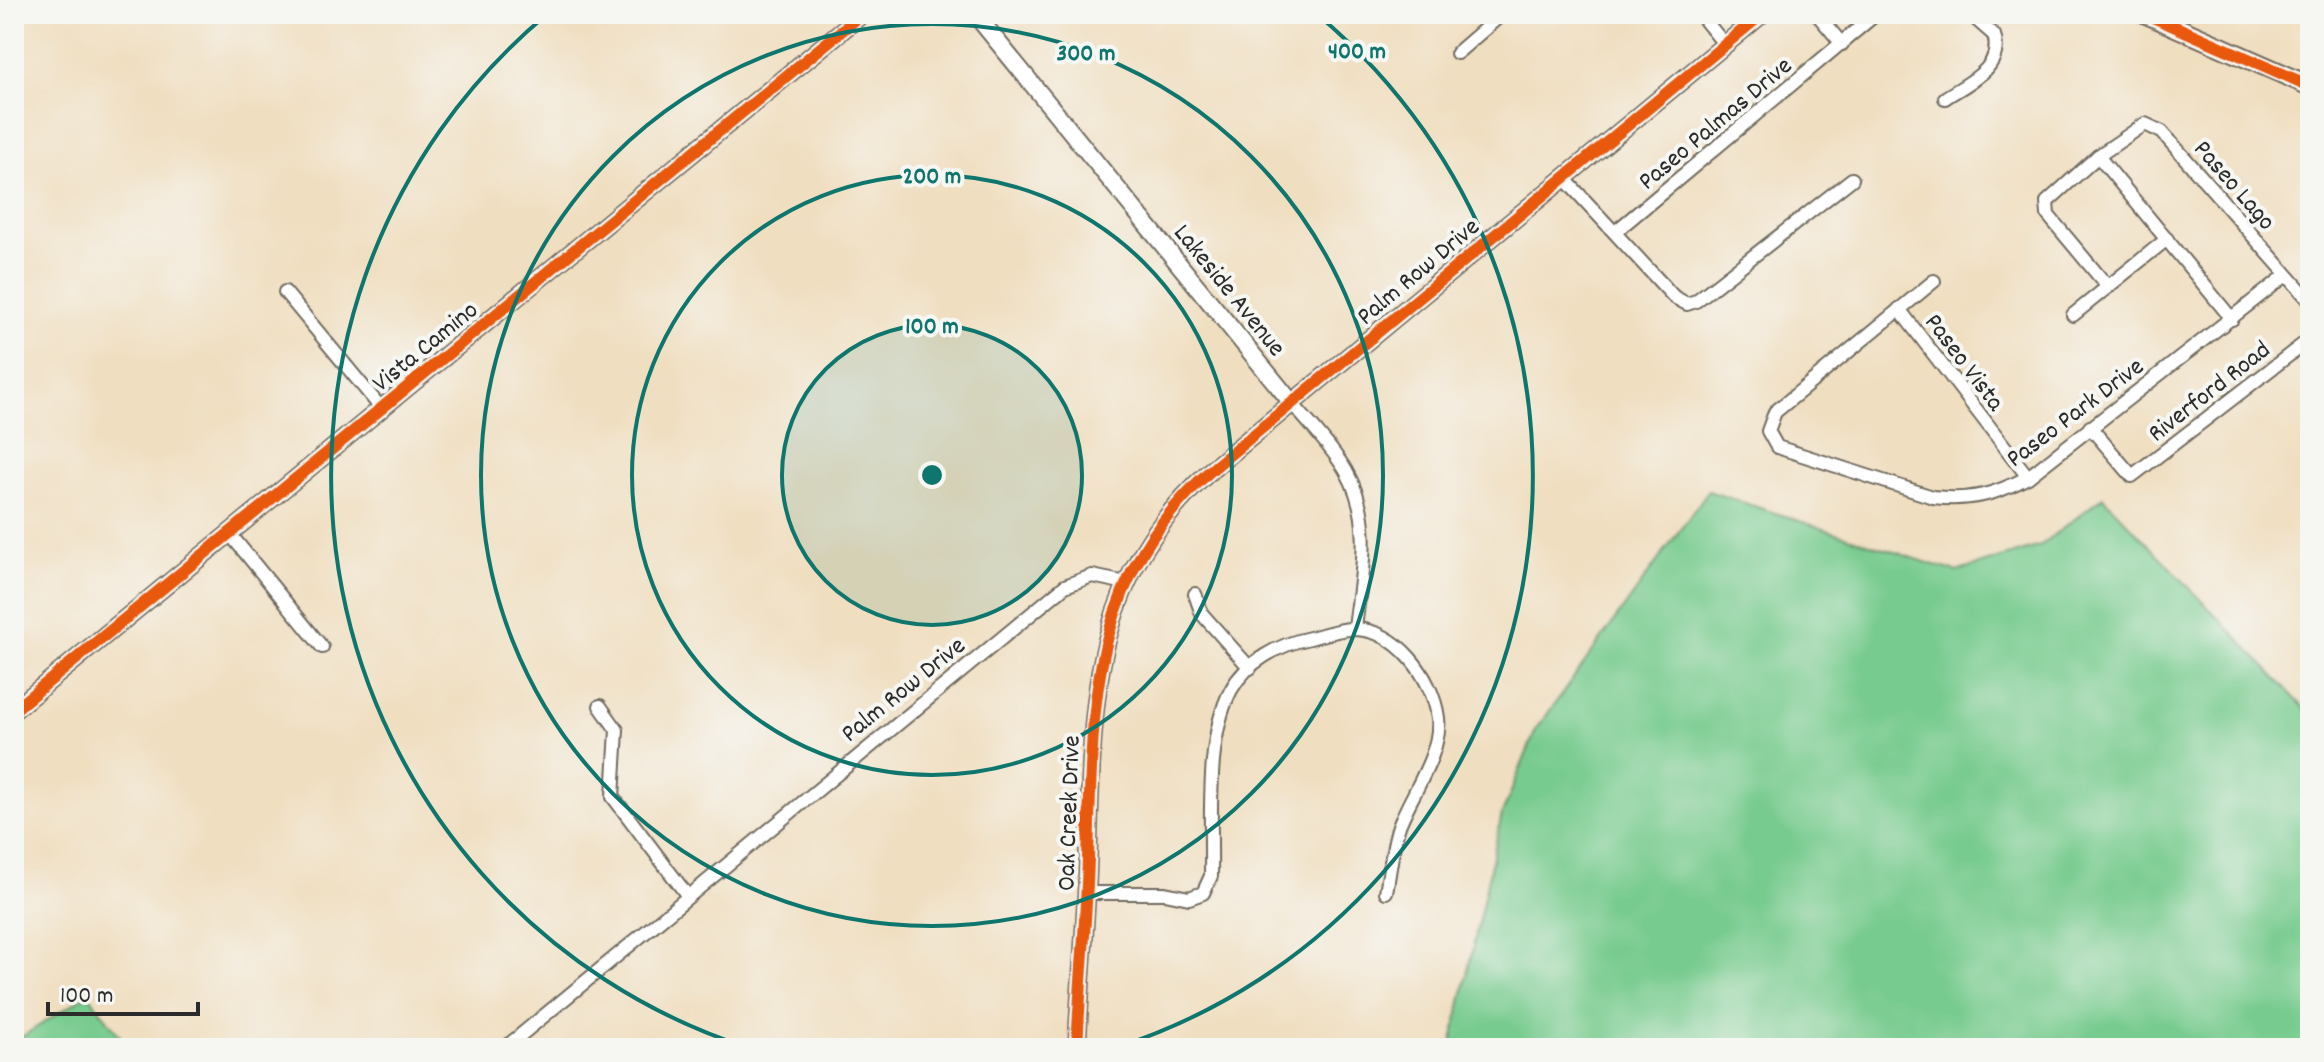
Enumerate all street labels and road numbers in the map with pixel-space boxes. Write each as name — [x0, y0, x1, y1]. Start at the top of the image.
street label: Paseo Palmas Drive — [1631, 49, 1801, 200]
street label: Paseo Lago — [2183, 133, 2283, 240]
street label: Palm Row Drive — [1350, 210, 1489, 335]
street label: Lakeside Avenue — [1163, 217, 1293, 366]
street label: Vista Camino — [365, 293, 487, 402]
street label: Paseo Vista — [1914, 306, 2013, 420]
street label: Riverford Road — [2141, 333, 2279, 452]
street label: Paseo Park Drive — [1999, 350, 2153, 478]
street label: Palm Row Drive — [834, 629, 975, 753]
street label: Oak Creek Drive — [1049, 735, 1092, 892]

